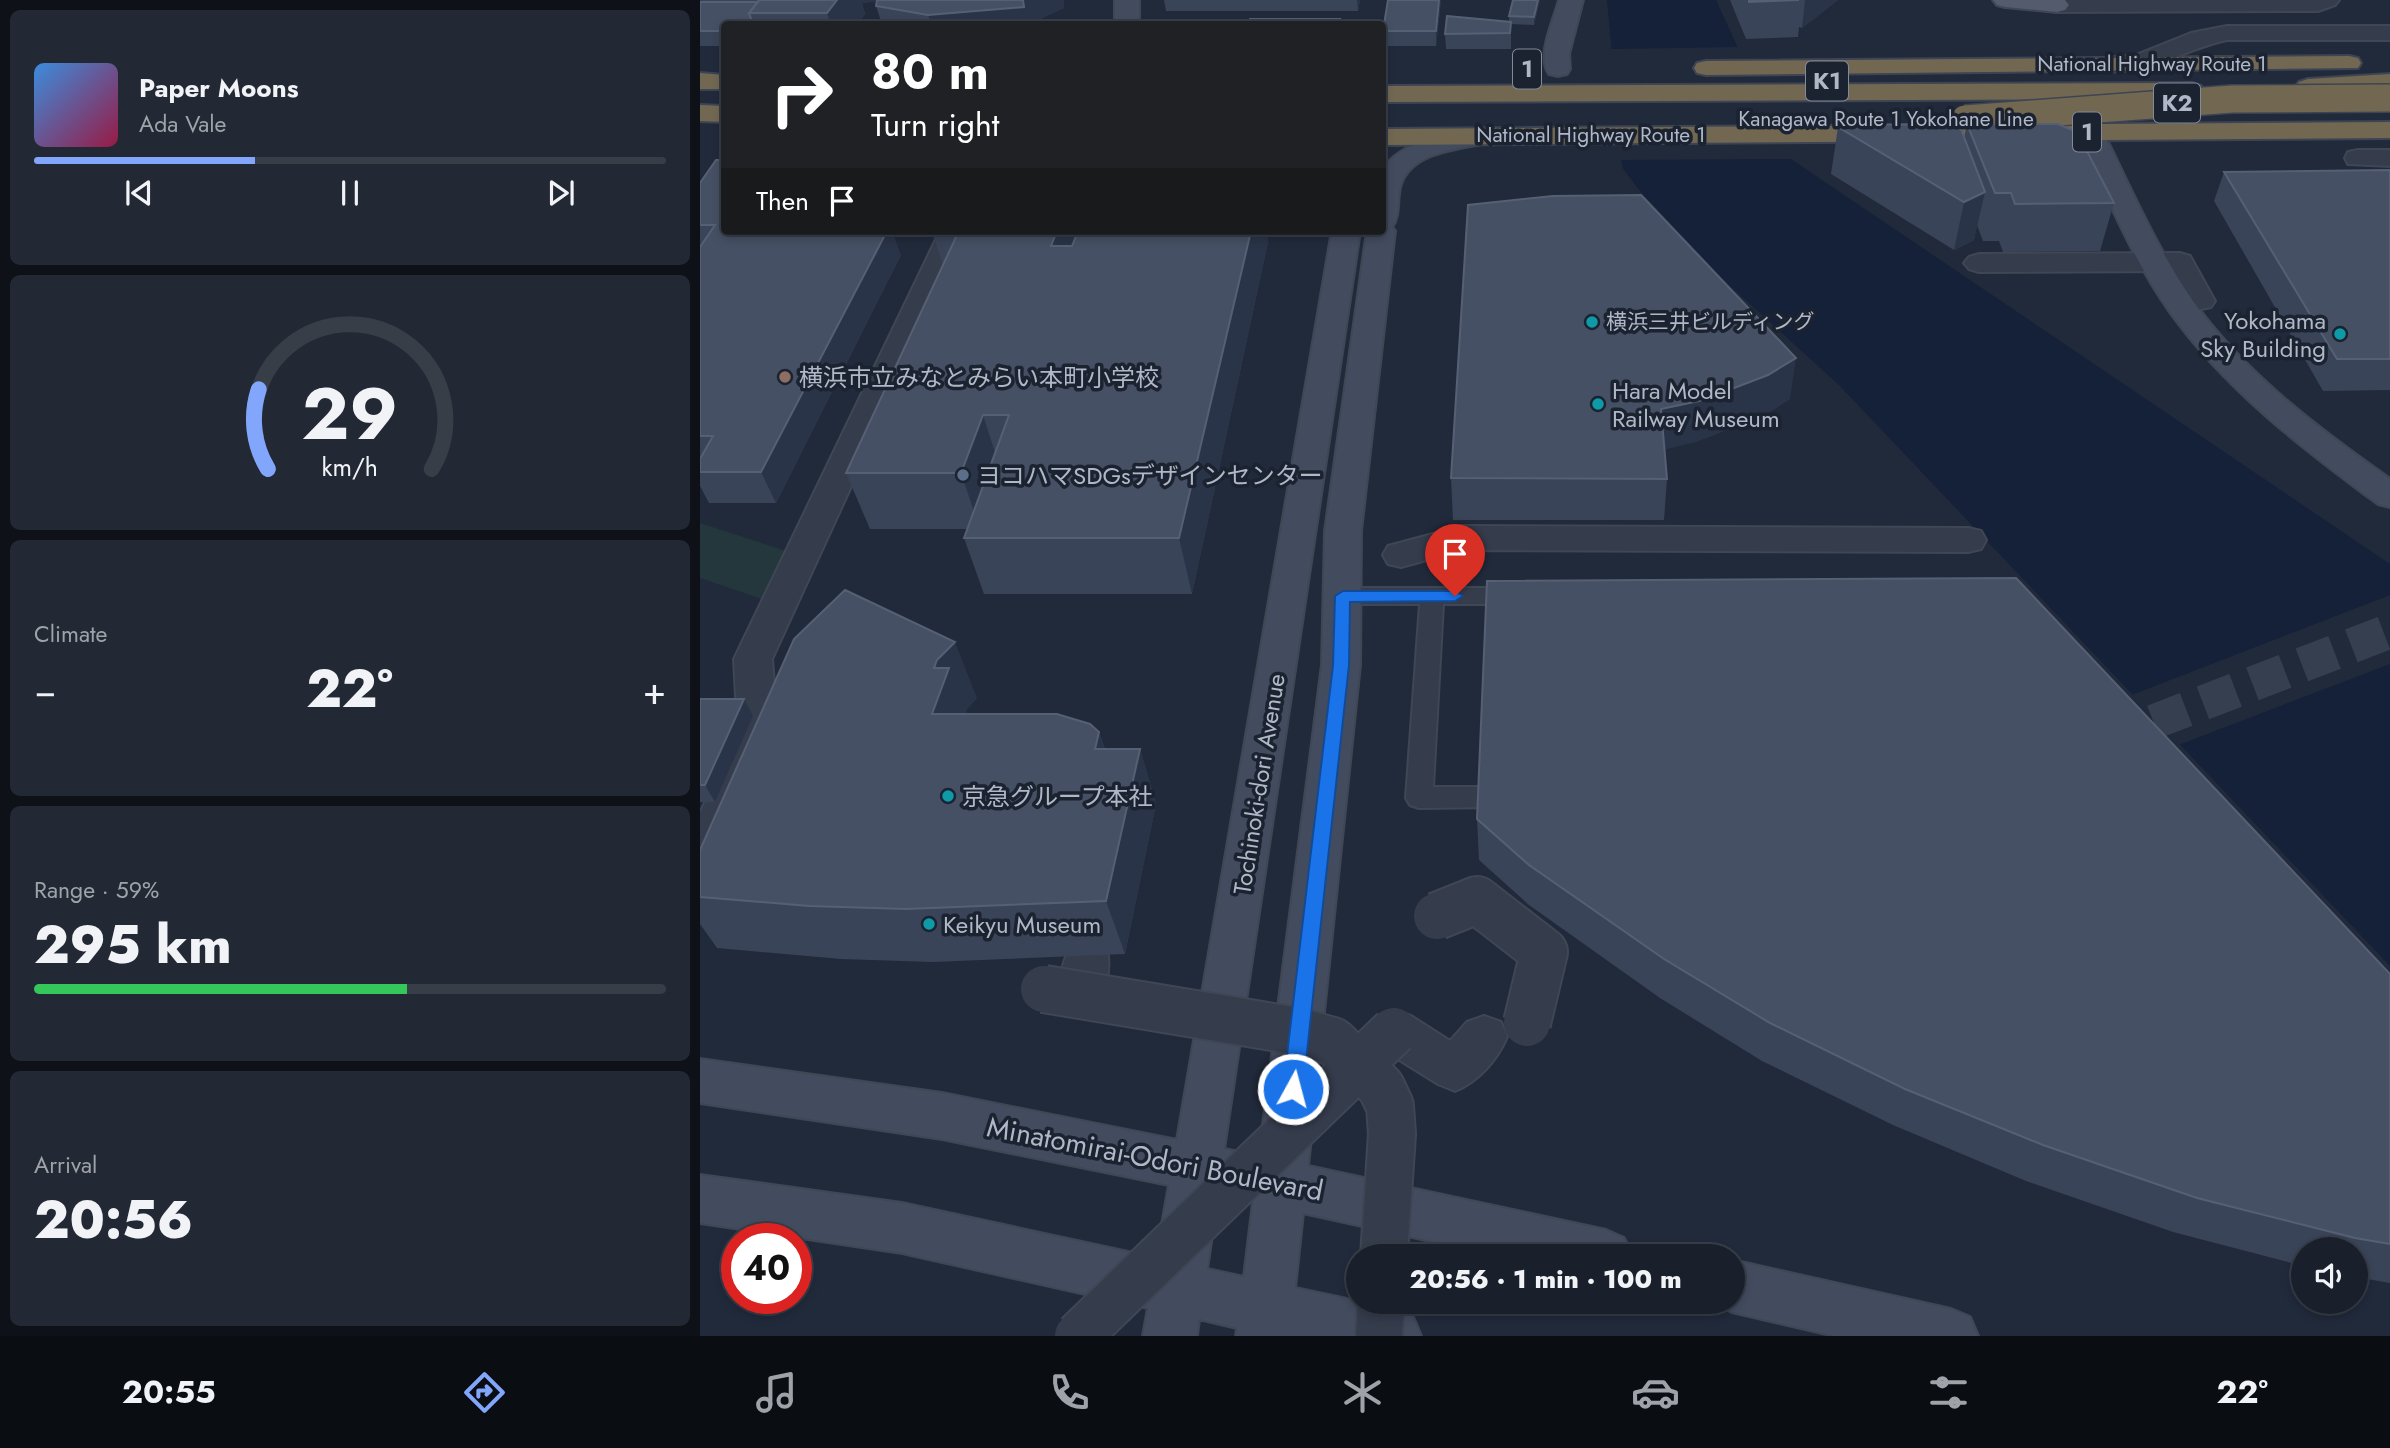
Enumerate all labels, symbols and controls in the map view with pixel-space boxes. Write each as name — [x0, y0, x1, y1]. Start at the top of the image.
text: 80 m — [871, 37, 989, 107]
icon: right — [756, 49, 847, 140]
street label: National Highway Route 1 — [2037, 49, 2267, 79]
road number: 1 — [1513, 50, 1541, 88]
road number: K1 — [1806, 61, 1848, 100]
text: Paper Moons — [139, 69, 299, 107]
road number: K2 — [2154, 83, 2200, 122]
text: Turn right — [871, 102, 1000, 148]
street label: Kanagawa Route 1 Yokohane Line — [1738, 104, 2034, 134]
text: Ada Vale — [139, 107, 226, 141]
road number: 1 — [2073, 113, 2101, 152]
street label: National Highway Route 1 — [1476, 120, 1706, 150]
icon: previous — [120, 174, 158, 212]
icon: pause — [331, 174, 369, 212]
icon: next — [542, 174, 580, 212]
text: Then — [756, 182, 809, 220]
icon: arrive — [823, 182, 861, 220]
place label: Yokohama Sky Building — [2200, 303, 2326, 366]
place label: 横浜三井ビルディング — [1606, 307, 1815, 337]
marker: 横浜三井ビルディング — [1584, 314, 1600, 330]
marker: Yokohama Sky Building — [2332, 326, 2348, 342]
place label: 横浜市立みなとみらい本町小学校 — [799, 360, 1159, 395]
text: 29 — [302, 361, 398, 466]
marker: 横浜市立みなとみらい本町小学校 — [777, 369, 793, 385]
place label: Hara Model Railway Museum — [1612, 373, 1780, 436]
marker: Hara Model Railway Museum — [1590, 396, 1606, 412]
text: km/h — [322, 449, 378, 485]
place label: ヨコハマSDGsデザインセンター — [977, 458, 1323, 493]
marker: ヨコハマSDGsデザインセンター — [955, 467, 971, 483]
pin — [1425, 524, 1485, 596]
icon: arrive — [1436, 535, 1474, 573]
text: Climate — [34, 617, 107, 651]
text: 22° — [306, 651, 393, 727]
text: − — [34, 663, 56, 718]
text: + — [643, 663, 666, 718]
street label: Tochinoki-dori Avenue — [1224, 671, 1294, 897]
place label: 京急グループ本社 — [962, 779, 1153, 814]
marker: 京急グループ本社 — [940, 788, 956, 804]
text: Range · 59% — [34, 873, 159, 907]
text: 295 km — [34, 907, 232, 983]
place label: Keikyu Museum — [943, 907, 1101, 942]
marker: Keikyu Museum — [921, 916, 937, 932]
position arrow — [1256, 1052, 1330, 1126]
street label: Minatomirai-Odori Boulevard — [983, 1106, 1327, 1212]
text: Arrival — [34, 1148, 97, 1182]
text: 20:56 — [34, 1182, 193, 1258]
speed limit sign: 40 — [721, 1223, 812, 1314]
map controls — [2291, 1237, 2368, 1314]
button: sound — [2291, 1237, 2368, 1314]
text: 20:56 · 1 min · 100 m — [1409, 1260, 1682, 1298]
icon: directions — [460, 1368, 509, 1417]
icon: music — [752, 1368, 801, 1417]
icon: phone — [1045, 1368, 1094, 1417]
icon: climate — [1338, 1368, 1387, 1417]
icon: car — [1631, 1368, 1680, 1417]
icon: filters — [1924, 1368, 1973, 1417]
text: 20:55 — [122, 1369, 216, 1415]
text: 22° — [2216, 1369, 2268, 1415]

